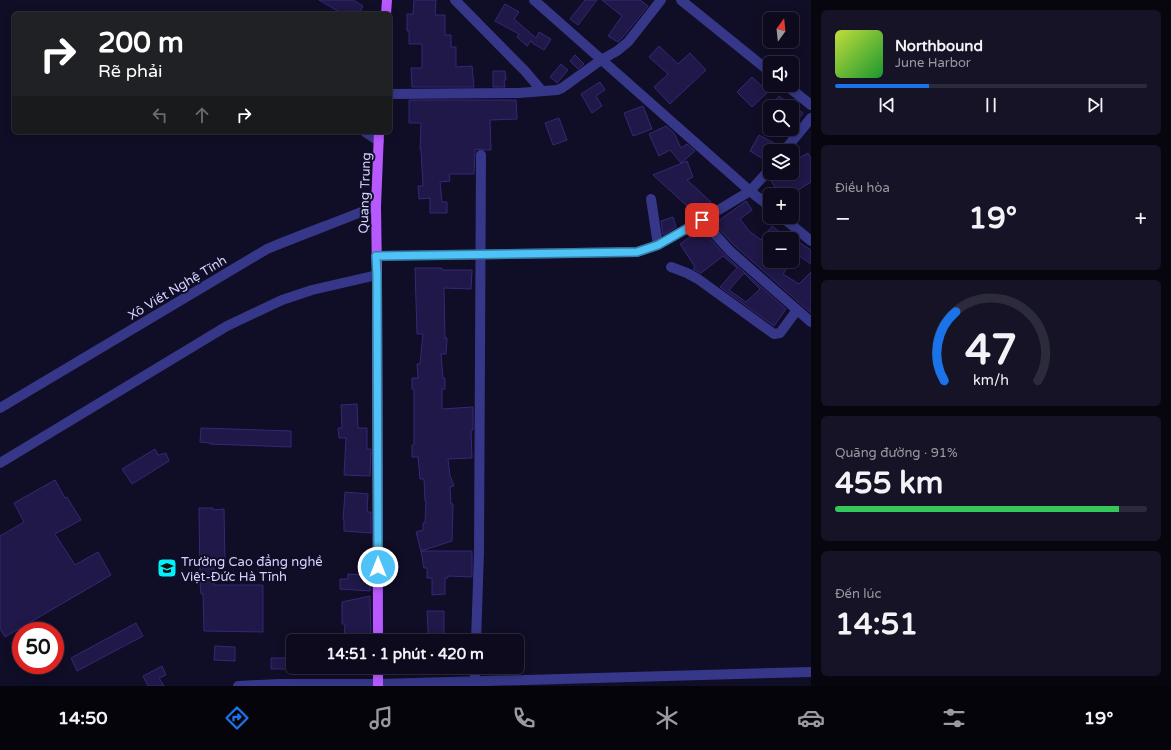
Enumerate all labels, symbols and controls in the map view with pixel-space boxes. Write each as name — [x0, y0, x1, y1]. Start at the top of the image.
north arrow — [763, 12, 799, 48]
map controls — [763, 12, 799, 268]
text: 200 m — [98, 26, 184, 60]
icon: right — [32, 28, 84, 80]
text: Northbound — [895, 37, 983, 55]
text: June Harbor — [895, 55, 971, 71]
button: sound — [763, 56, 799, 92]
text: Rẽ phải — [98, 60, 163, 82]
icon: previous — [876, 94, 898, 116]
icon: pause — [980, 94, 1002, 116]
icon: next — [1084, 94, 1106, 116]
button: search — [763, 100, 799, 136]
icon: left — [149, 104, 171, 126]
icon: ahead — [191, 104, 213, 126]
icon: right — [233, 104, 255, 126]
button: layers — [763, 144, 799, 180]
street label: Quang Trung — [356, 152, 374, 234]
text: Điều hòa — [835, 180, 890, 196]
button: + — [763, 188, 799, 224]
text: 19° — [968, 200, 1017, 237]
pin — [685, 203, 719, 237]
text: − — [835, 206, 851, 232]
text: + — [1135, 206, 1147, 232]
icon: arrive — [691, 209, 713, 231]
button: − — [763, 232, 799, 268]
street label: Xô Viết Nghệ Tĩnh — [125, 252, 230, 324]
text: 47 — [965, 326, 1017, 376]
text: km/h — [973, 372, 1009, 389]
text: Quãng đường · 91% — [835, 445, 958, 461]
text: 455 km — [835, 465, 943, 502]
position arrow — [357, 546, 399, 588]
place label: Trường Cao đẳng nghề Việt-Đức Hà Tĩnh — [181, 554, 323, 585]
school or university icon: Trường Cao đẳng nghề Việt-Đức Hà Tĩnh — [156, 557, 178, 579]
text: Đến lúc — [835, 586, 881, 602]
text: 14:51 — [835, 606, 918, 643]
speed limit sign: 50 — [12, 622, 64, 674]
text: 14:51 · 1 phút · 420 m — [326, 645, 484, 663]
icon: directions — [223, 704, 251, 732]
icon: music — [367, 704, 395, 732]
icon: phone — [510, 704, 538, 732]
icon: climate — [653, 704, 681, 732]
icon: car — [797, 704, 825, 732]
icon: filters — [940, 704, 968, 732]
text: 14:50 — [58, 707, 108, 729]
text: 19° — [1084, 707, 1113, 729]

